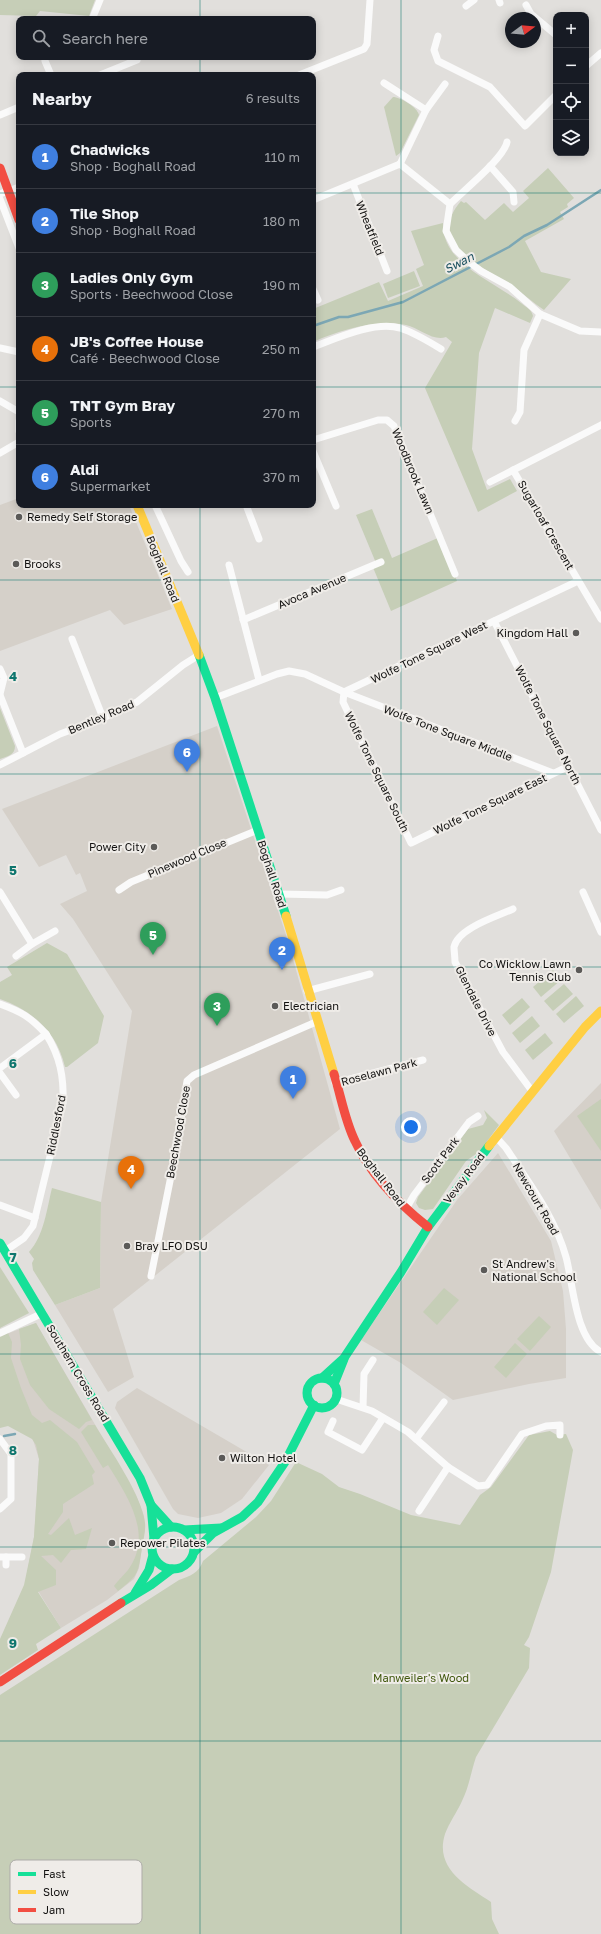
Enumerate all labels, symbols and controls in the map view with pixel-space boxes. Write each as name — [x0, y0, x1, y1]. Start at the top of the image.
north arrow — [505, 12, 541, 48]
map controls — [553, 12, 589, 156]
button: + — [553, 12, 589, 48]
search box — [16, 16, 316, 60]
icon: search — [30, 27, 52, 49]
text: Search here — [62, 29, 148, 47]
button: − — [553, 48, 589, 84]
button: locate — [553, 84, 589, 120]
text: Nearby — [32, 88, 92, 109]
text: 6 results — [246, 90, 300, 106]
button: layers — [553, 120, 589, 156]
text: Chadwicks — [70, 140, 150, 158]
text: 1 — [42, 149, 48, 165]
text: 110 m — [265, 149, 300, 165]
text: Shop · Boghall Road — [70, 158, 196, 174]
street label: Wheatfield — [354, 199, 387, 257]
text: Tile Shop — [70, 204, 139, 222]
text: 2 — [41, 213, 49, 229]
text: 180 m — [263, 213, 300, 229]
text: Shop · Boghall Road — [70, 222, 196, 238]
water label: Swan — [441, 249, 477, 276]
text: Ladies Only Gym — [70, 268, 193, 286]
text: 3 — [41, 277, 49, 293]
text: 190 m — [263, 277, 300, 293]
text: Sports · Beechwood Close — [70, 286, 233, 302]
text: JB's Coffee House — [70, 332, 204, 350]
text: 4 — [41, 341, 49, 357]
text: 250 m — [262, 341, 300, 357]
text: Café · Beechwood Close — [70, 350, 220, 366]
text: TNT Gym Bray — [70, 396, 175, 414]
text: 5 — [41, 405, 49, 421]
text: 270 m — [263, 405, 300, 421]
text: Sports — [70, 414, 112, 430]
street label: Woodbrook Lawn — [390, 426, 437, 515]
text: Aldi — [70, 460, 99, 478]
text: 6 — [41, 469, 49, 485]
text: 370 m — [263, 469, 300, 485]
text: Supermarket — [70, 478, 151, 494]
street label: Sugarloaf Crescent — [515, 478, 577, 572]
place label: Remedy Self Storage — [27, 510, 137, 523]
marker: Remedy Self Storage — [14, 512, 24, 522]
street label: Boghall Road — [144, 534, 183, 604]
place label: Brooks — [24, 557, 61, 570]
marker: Brooks — [11, 559, 21, 569]
street label: Avoca Avenue — [276, 570, 348, 611]
street label: Wolfe Tone Square West — [368, 618, 489, 685]
place label: Kingdom Hall — [496, 626, 568, 639]
marker: Kingdom Hall — [571, 628, 581, 638]
street label: Wolfe Tone Square North — [513, 663, 584, 787]
text: 4 — [9, 668, 17, 684]
street label: Bentley Road — [66, 697, 136, 736]
street label: Wolfe Tone Square Middle — [382, 702, 515, 763]
street label: Wolfe Tone Square South — [342, 709, 412, 834]
pin: 6 — [174, 739, 200, 772]
street label: Wolfe Tone Square East — [431, 770, 549, 837]
street label: Pinewood Close — [145, 835, 228, 880]
street label: Boghall Road — [255, 838, 290, 909]
place label: Power City — [89, 840, 146, 853]
marker: Power City — [149, 842, 159, 852]
text: 5 — [9, 862, 17, 878]
pin: 5 — [140, 922, 166, 955]
pin: 2 — [269, 937, 295, 970]
place label: Co Wicklow Lawn Tennis Club — [479, 957, 571, 983]
street label: Glendale Drive — [453, 963, 500, 1038]
marker: Co Wicklow Lawn Tennis Club — [574, 965, 584, 975]
pin: 3 — [204, 993, 230, 1026]
place label: Electrician — [283, 999, 339, 1012]
marker: Electrician — [270, 1001, 280, 1011]
text: 6 — [9, 1055, 17, 1071]
street label: Roselawn Park — [339, 1055, 418, 1088]
pin: 1 — [280, 1066, 306, 1099]
street label: Beechwood Close — [163, 1084, 192, 1179]
street label: Riddlesford — [43, 1094, 68, 1156]
your location — [401, 1117, 421, 1137]
street label: Scott Park — [418, 1134, 461, 1186]
street label: Boghall Road — [355, 1145, 408, 1208]
street label: Vevay Road — [440, 1150, 487, 1206]
pin: 4 — [118, 1156, 144, 1189]
street label: Newcourt Road — [510, 1160, 562, 1237]
place label: Bray LFO DSU — [135, 1239, 208, 1252]
marker: Bray LFO DSU — [122, 1241, 132, 1251]
text: 7 — [9, 1249, 17, 1265]
place label: St Andrew's National School — [492, 1257, 577, 1283]
marker: St Andrew's National School — [479, 1265, 489, 1275]
street label: Southern Cross Road — [44, 1322, 113, 1424]
text: 8 — [9, 1442, 17, 1458]
place label: Wilton Hotel — [230, 1451, 297, 1464]
marker: Wilton Hotel — [217, 1453, 227, 1463]
place label: Repower Pilates — [120, 1536, 206, 1549]
marker: Repower Pilates — [107, 1538, 117, 1548]
text: 9 — [9, 1635, 17, 1651]
park label: Manweiler's Wood — [373, 1671, 469, 1684]
legend — [10, 1860, 142, 1924]
text: Fast — [43, 1867, 66, 1880]
text: Slow — [43, 1885, 69, 1898]
text: Jam — [43, 1903, 65, 1916]

